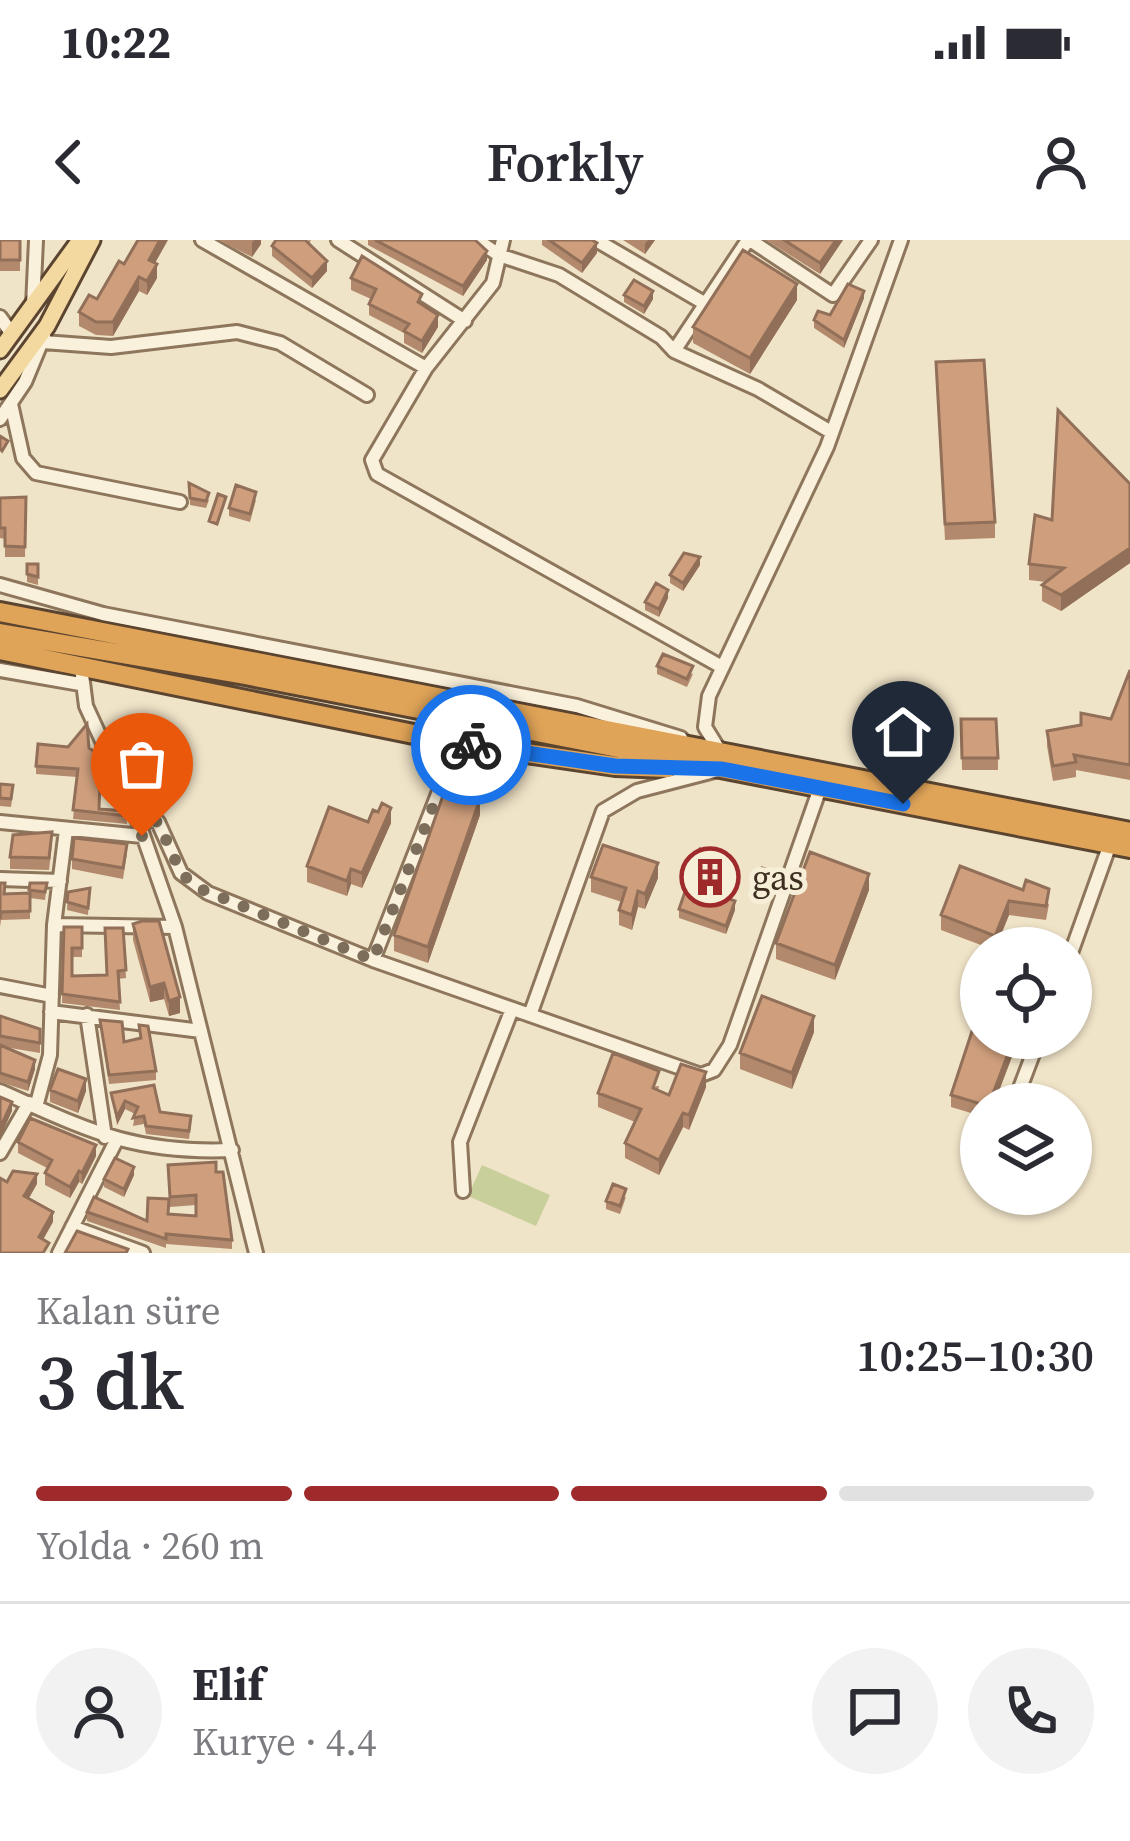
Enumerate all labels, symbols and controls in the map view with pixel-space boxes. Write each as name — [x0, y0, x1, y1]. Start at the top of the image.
text: 10:22 — [60, 11, 171, 73]
text: Forkly — [486, 125, 644, 199]
icon: back — [36, 129, 102, 195]
icon: person — [1028, 129, 1094, 195]
pin — [852, 681, 954, 804]
courier — [411, 685, 531, 805]
icon: home — [870, 699, 936, 765]
icon: bike — [438, 712, 504, 778]
pin — [91, 713, 193, 836]
icon: bag — [109, 731, 175, 797]
building icon: gas — [679, 846, 741, 908]
place label: gas — [752, 853, 804, 902]
map controls — [960, 927, 1092, 1215]
button: locate — [960, 927, 1092, 1059]
button: layers — [960, 1083, 1092, 1215]
text: Kalan süre — [36, 1284, 221, 1337]
text: 10:25–10:30 — [856, 1324, 1094, 1386]
text: 3 dk — [36, 1328, 184, 1435]
text: Yolda · 260 m — [36, 1519, 264, 1572]
button: person — [36, 1648, 162, 1774]
button: chat — [812, 1648, 938, 1774]
button: phone — [968, 1648, 1094, 1774]
text: Elif — [192, 1653, 264, 1715]
text: Kurye · 4.4 — [192, 1715, 376, 1768]

